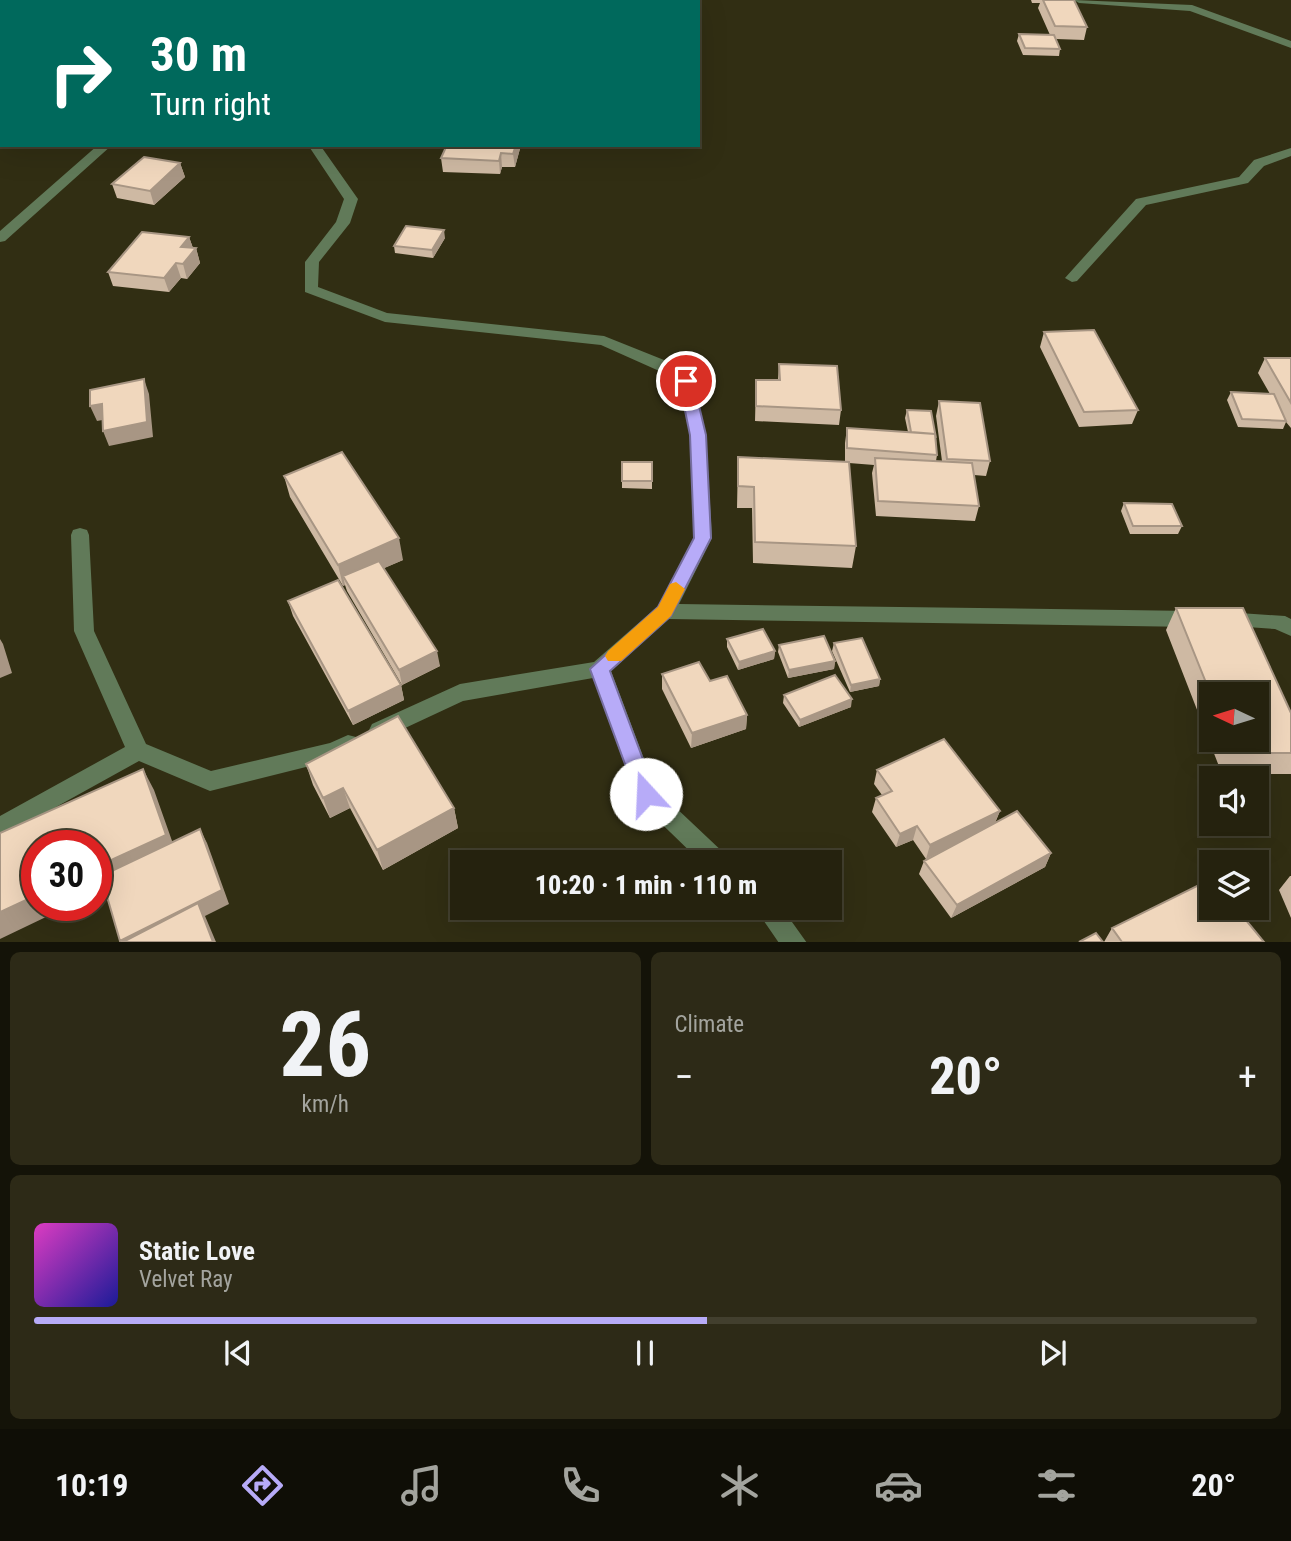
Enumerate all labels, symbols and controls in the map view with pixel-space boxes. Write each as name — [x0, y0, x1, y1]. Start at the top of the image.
text: 30 m — [150, 26, 247, 83]
icon: right — [35, 28, 126, 119]
text: Turn right — [150, 85, 271, 123]
pin — [656, 351, 716, 411]
icon: arrive — [667, 362, 705, 400]
north arrow — [1199, 682, 1269, 752]
map controls — [1199, 682, 1269, 920]
position arrow — [609, 757, 683, 831]
button: sound — [1199, 766, 1269, 836]
speed limit sign: 30 — [21, 830, 112, 921]
button: layers — [1199, 850, 1269, 920]
text: 10:20 · 1 min · 110 m — [535, 870, 757, 900]
text: 26 — [279, 992, 371, 1098]
text: Climate — [675, 1011, 744, 1038]
text: 20° — [929, 1046, 1002, 1107]
text: − — [675, 1055, 694, 1099]
text: + — [1238, 1055, 1257, 1099]
text: km/h — [302, 1091, 349, 1118]
text: Static Love — [139, 1236, 255, 1266]
text: Velvet Ray — [139, 1266, 233, 1293]
icon: previous — [219, 1334, 257, 1372]
icon: pause — [626, 1334, 664, 1372]
icon: next — [1034, 1334, 1072, 1372]
icon: directions — [238, 1461, 287, 1510]
icon: music — [397, 1461, 446, 1510]
icon: phone — [556, 1461, 605, 1510]
icon: climate — [715, 1461, 764, 1510]
icon: car — [874, 1461, 923, 1510]
icon: filters — [1032, 1461, 1081, 1510]
text: 10:19 — [55, 1466, 128, 1504]
text: 20° — [1191, 1466, 1236, 1504]

